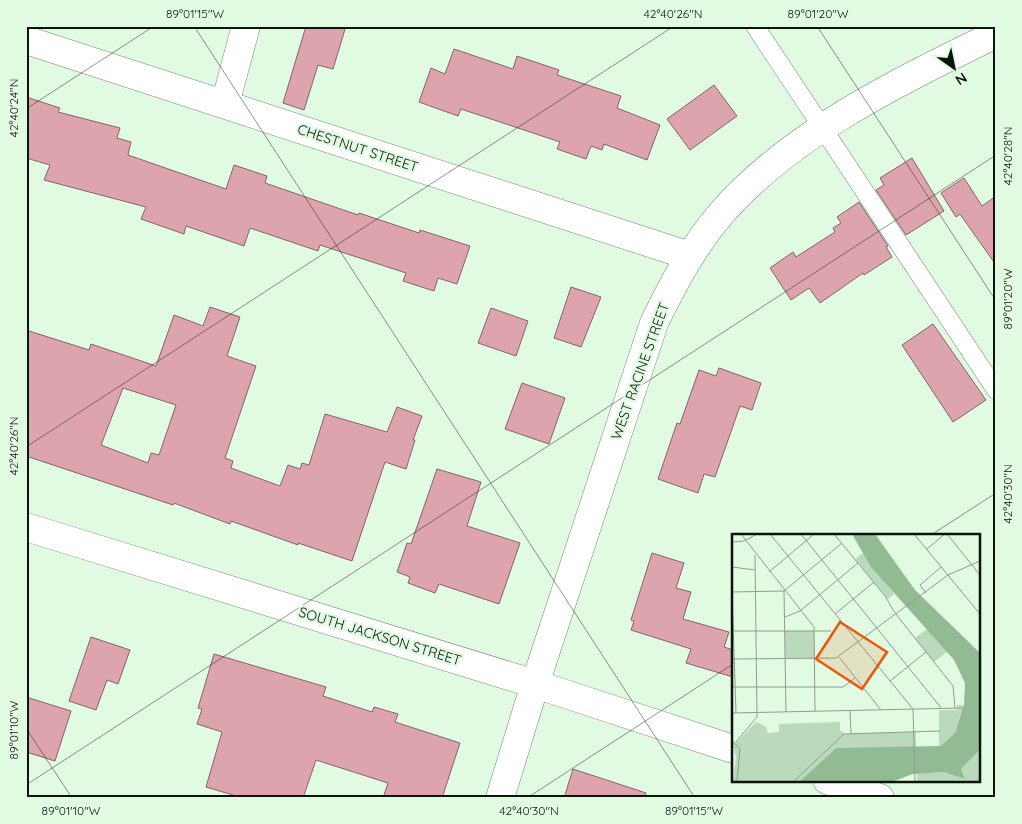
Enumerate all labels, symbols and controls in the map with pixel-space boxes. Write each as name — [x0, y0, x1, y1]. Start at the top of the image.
text: 89°01'15"W — [166, 6, 225, 21]
text: 42°40'26"N — [643, 6, 703, 21]
text: 89°01'20"W — [787, 6, 849, 21]
north arrow — [930, 42, 980, 92]
text: N — [952, 69, 970, 89]
text: 42°40'24"N — [6, 79, 21, 137]
street label: CHESTNUT STREET — [295, 120, 421, 176]
text: 42°40'28"N — [1000, 126, 1015, 186]
text: 89°01'20"W — [1000, 268, 1015, 330]
street label: WEST RACINE STREET — [607, 300, 673, 442]
text: 42°40'26"N — [6, 416, 21, 476]
text: 42°40'30"N — [1000, 464, 1015, 524]
inset map — [732, 534, 980, 782]
street label: SOUTH JACKSON STREET — [297, 603, 463, 669]
text: 89°01'10"W — [6, 700, 21, 759]
text: 89°01'10"W — [42, 803, 101, 818]
text: 42°40'30"N — [499, 803, 559, 818]
text: 89°01'15"W — [665, 803, 724, 818]

